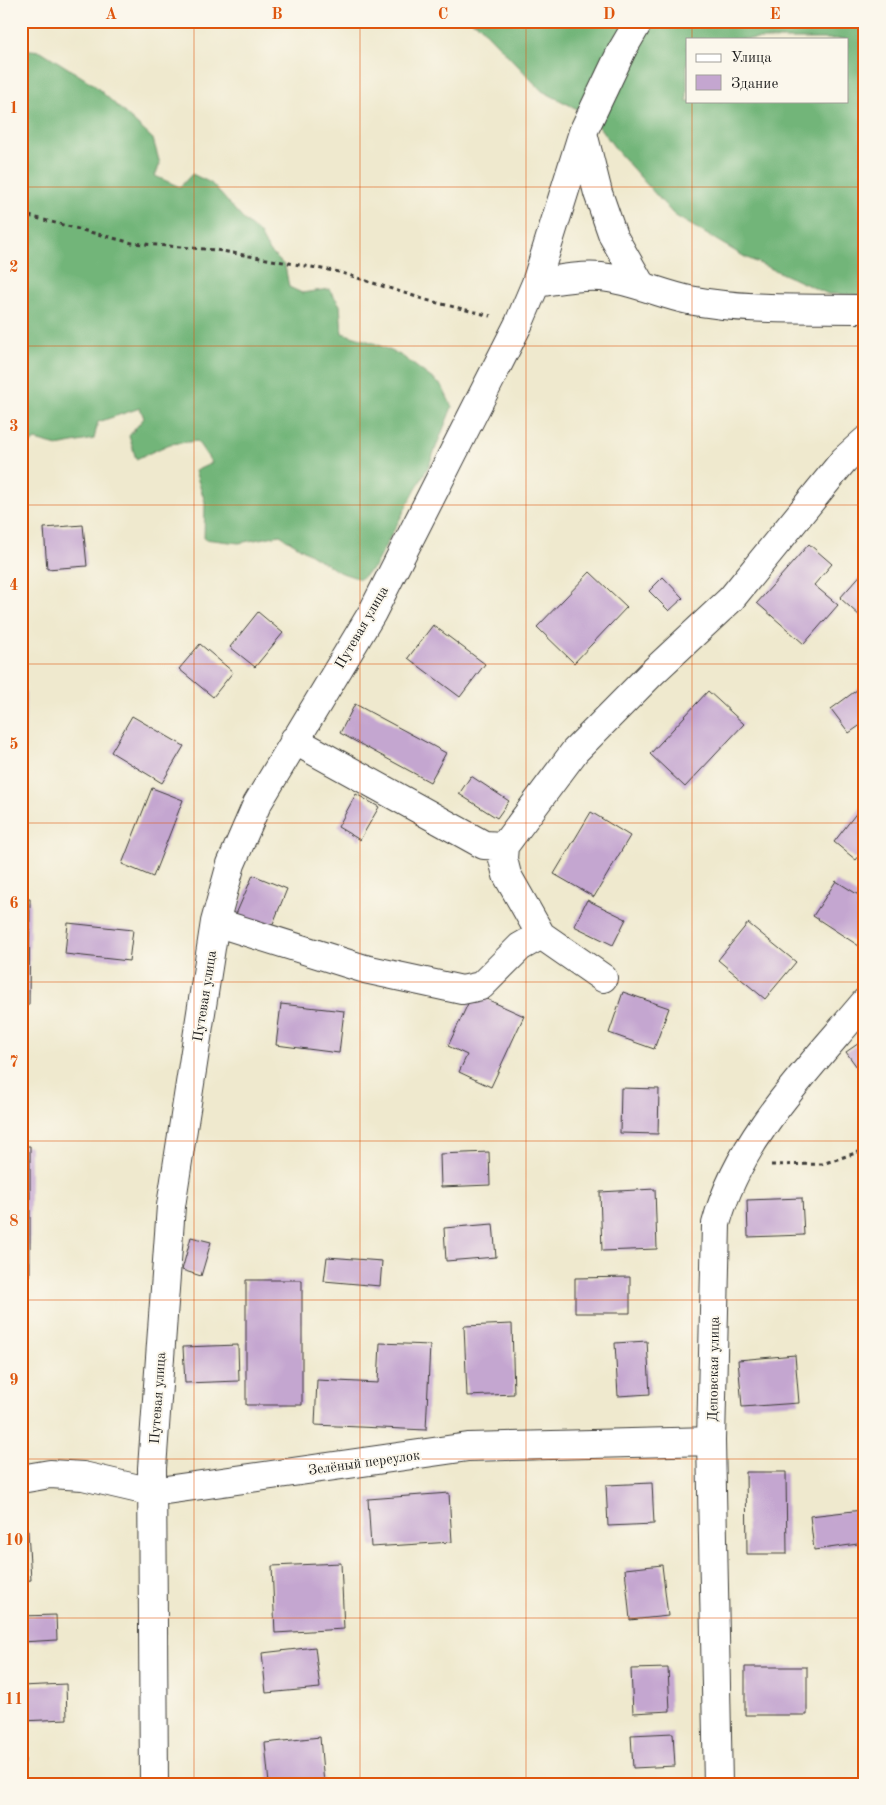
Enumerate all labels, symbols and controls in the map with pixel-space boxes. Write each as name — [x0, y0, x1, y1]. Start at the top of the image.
text: A — [105, 7, 117, 23]
text: B — [271, 7, 283, 23]
text: C — [438, 7, 448, 23]
text: D — [603, 7, 615, 23]
text: E — [769, 7, 781, 23]
legend — [686, 38, 848, 102]
text: Улица — [731, 51, 772, 66]
text: Здание — [731, 77, 778, 92]
text: 1 — [9, 101, 19, 117]
text: 2 — [9, 260, 19, 276]
text: 3 — [9, 419, 19, 435]
text: 4 — [9, 578, 19, 594]
street label: Путевая улица — [333, 584, 391, 671]
text: 5 — [9, 737, 19, 753]
text: 6 — [9, 896, 19, 912]
street label: Путевая улица — [191, 949, 219, 1043]
text: 7 — [9, 1055, 19, 1071]
text: 8 — [9, 1214, 19, 1230]
street label: Деповская улица — [706, 1316, 722, 1422]
street label: Путевая улица — [148, 1352, 168, 1445]
text: 9 — [9, 1373, 19, 1389]
street label: Зелёный переулок — [307, 1448, 421, 1478]
text: 10 — [5, 1533, 23, 1549]
text: 11 — [5, 1692, 23, 1708]

